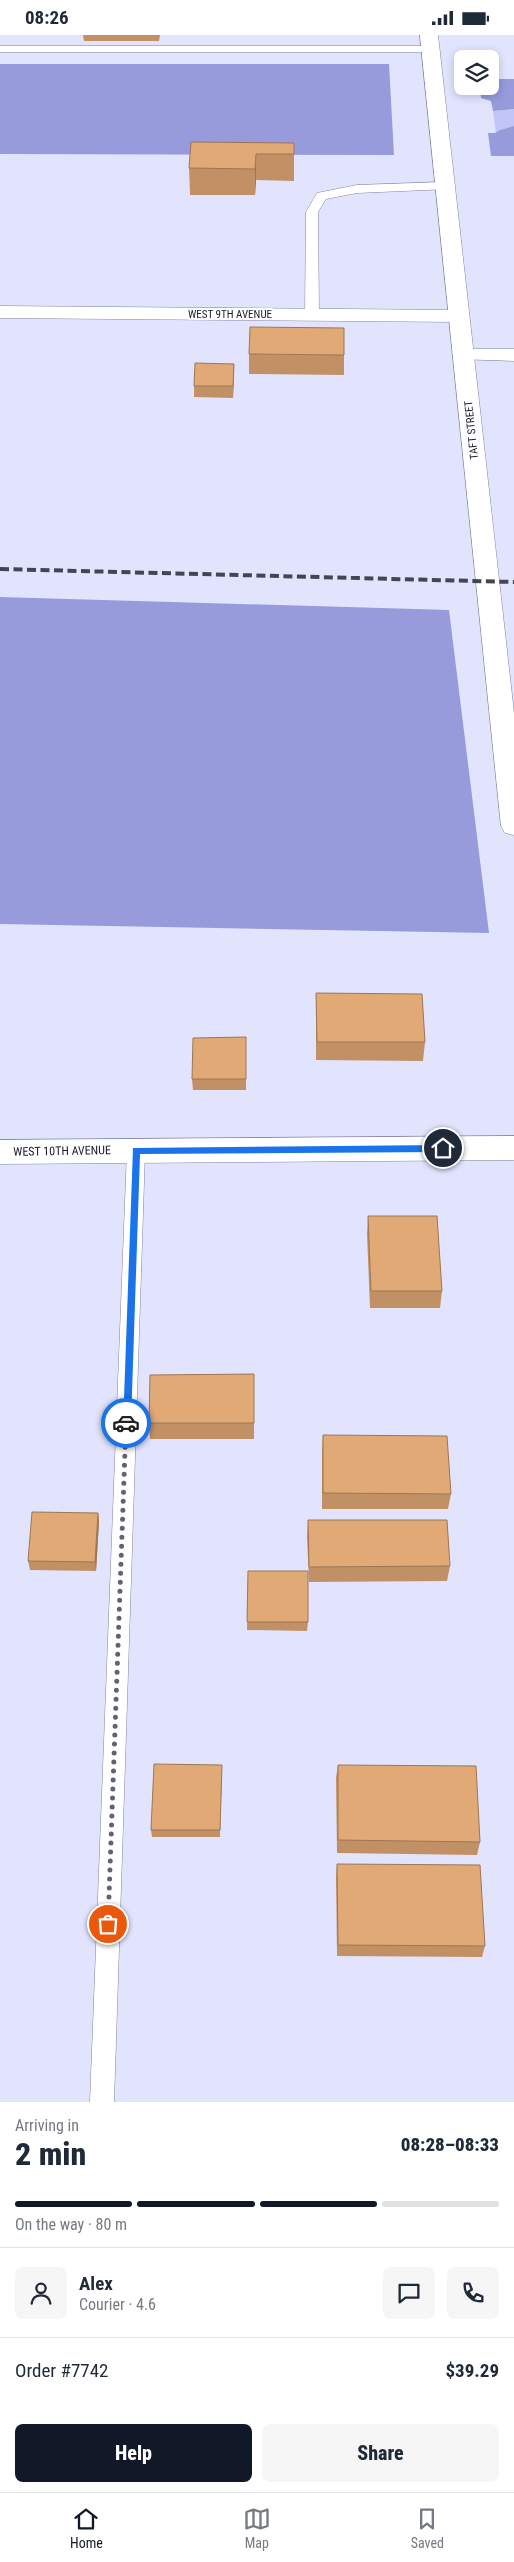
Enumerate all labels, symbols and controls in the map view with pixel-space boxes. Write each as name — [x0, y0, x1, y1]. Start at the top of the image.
text: 08:26 — [25, 6, 69, 29]
map controls — [454, 50, 499, 95]
button: layers — [454, 50, 499, 95]
street label: WEST 9TH AVENUE — [188, 308, 273, 321]
street label: TAFT STREET — [462, 400, 481, 460]
pin — [422, 1127, 464, 1169]
icon: home — [429, 1134, 457, 1162]
street label: WEST 10TH AVENUE — [13, 1143, 111, 1159]
courier — [101, 1398, 151, 1448]
icon: car — [112, 1409, 140, 1437]
pin — [87, 1903, 129, 1945]
icon: bag — [94, 1910, 122, 1938]
text: Arriving in — [15, 2116, 79, 2135]
text: 08:28–08:33 — [401, 2133, 499, 2156]
text: 2 min — [15, 2135, 86, 2173]
text: On the way · 80 m — [15, 2215, 127, 2234]
button: person — [15, 2267, 67, 2319]
button: chat — [383, 2267, 435, 2319]
button: phone — [447, 2267, 499, 2319]
text: Alex — [79, 2272, 113, 2295]
text: Courier · 4.6 — [79, 2295, 156, 2314]
text: Order #7742 — [15, 2359, 108, 2382]
text: $39.29 — [445, 2359, 499, 2382]
button: Help — [15, 2424, 252, 2482]
button: Share — [262, 2424, 499, 2482]
tab: Home — [70, 2505, 103, 2551]
tab: Map — [243, 2505, 271, 2551]
tab: Saved — [411, 2505, 444, 2551]

